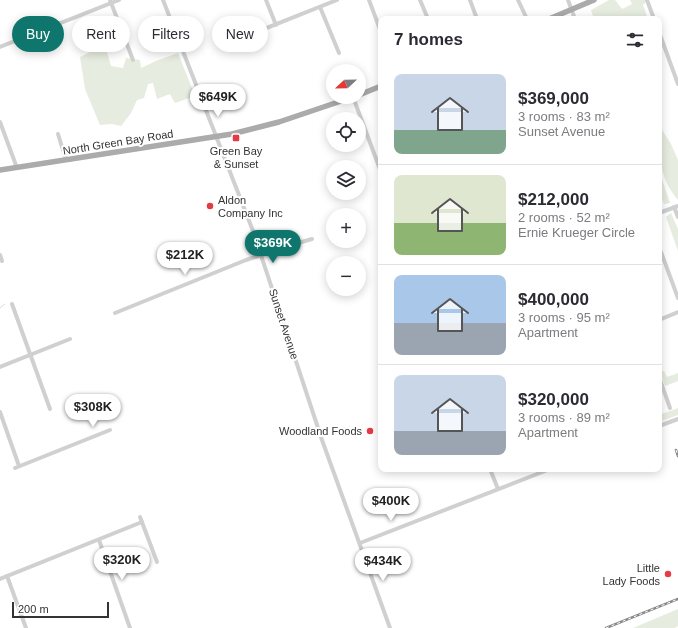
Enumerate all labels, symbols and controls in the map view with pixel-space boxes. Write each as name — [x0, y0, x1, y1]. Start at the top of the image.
chip: Buy — [12, 16, 64, 52]
chip: Rent — [72, 16, 130, 52]
chip: Filters — [138, 16, 204, 52]
chip: New — [212, 16, 268, 52]
icon: filters — [624, 29, 646, 51]
text: 7 homes — [394, 30, 463, 49]
north arrow — [326, 64, 366, 104]
map controls — [326, 64, 366, 296]
pin: $649K — [190, 84, 246, 118]
text: $649K — [199, 89, 237, 104]
text: $369,000 — [518, 89, 589, 108]
icon: home — [426, 90, 474, 138]
text: 3 rooms · 83 m² — [518, 109, 610, 124]
button: locate — [326, 112, 366, 152]
text: Sunset Avenue — [518, 124, 605, 139]
street label: North Green Bay Road — [62, 127, 174, 157]
marker: Green Bay & Sunset — [231, 133, 241, 143]
place label: Green Bay & Sunset — [210, 145, 263, 170]
button: layers — [326, 160, 366, 200]
text: $212,000 — [518, 190, 589, 209]
icon: home — [426, 191, 474, 239]
place label: Aldon Company Inc — [218, 194, 283, 219]
marker: Aldon Company Inc — [205, 201, 215, 211]
button: + — [326, 208, 366, 248]
text: 2 rooms · 52 m² — [518, 210, 610, 225]
text: Ernie Krueger Circle — [518, 225, 635, 240]
pin: $369K — [245, 230, 301, 264]
text: $369K — [254, 235, 292, 250]
pin: $212K — [157, 242, 213, 276]
text: $212K — [166, 247, 204, 262]
button: − — [326, 256, 366, 296]
street label: Sunset Avenue — [267, 287, 301, 361]
text: $400,000 — [518, 290, 589, 309]
icon: home — [426, 291, 474, 339]
text: 3 rooms · 95 m² — [518, 310, 610, 325]
text: Apartment — [518, 325, 578, 340]
text: $320,000 — [518, 390, 589, 409]
icon: home — [426, 391, 474, 439]
pin: $308K — [65, 394, 121, 428]
text: $308K — [74, 399, 112, 414]
text: 3 rooms · 89 m² — [518, 410, 610, 425]
place label: Woodland Foods — [279, 425, 362, 437]
text: Apartment — [518, 425, 578, 440]
marker: Woodland Foods — [365, 426, 375, 436]
pin: $400K — [363, 488, 419, 522]
text: $400K — [372, 493, 410, 508]
pin: $320K — [94, 547, 150, 581]
pin: $434K — [355, 548, 411, 582]
text: $320K — [103, 552, 141, 567]
text: $434K — [364, 553, 402, 568]
place label: Little Lady Foods — [603, 562, 660, 587]
marker: Little Lady Foods — [663, 569, 673, 579]
scale bar — [12, 600, 109, 619]
text: 200 m — [18, 603, 49, 615]

